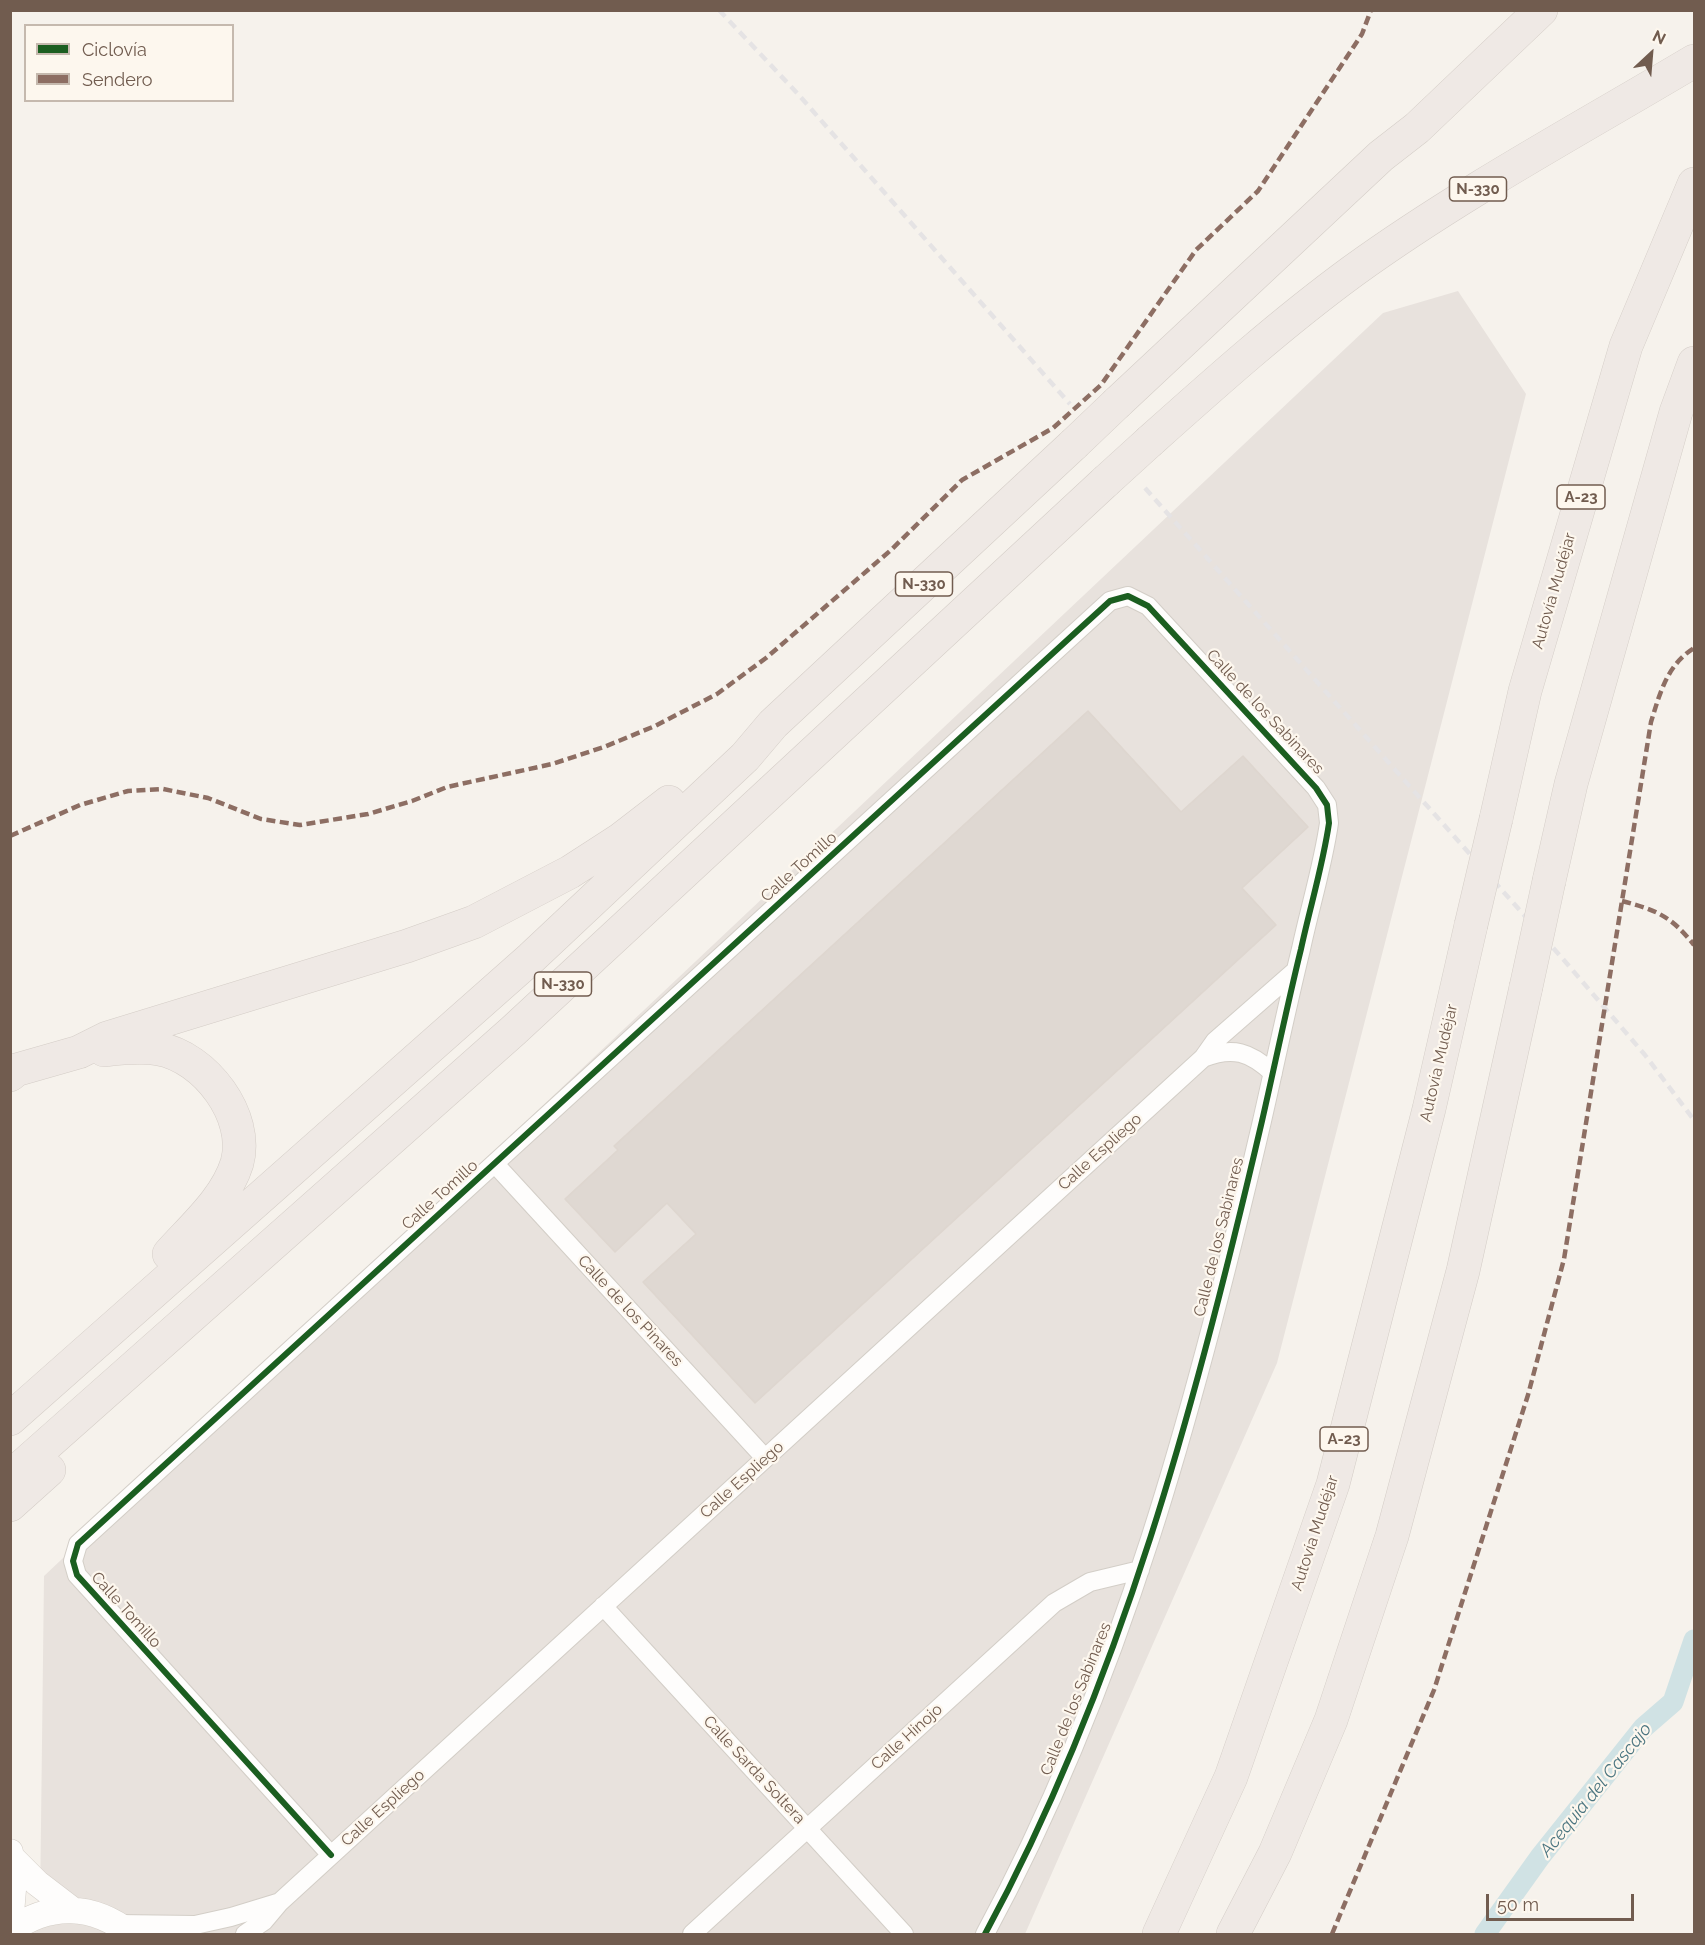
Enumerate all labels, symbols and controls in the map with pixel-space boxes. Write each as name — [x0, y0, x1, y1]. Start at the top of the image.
legend — [24, 24, 234, 102]
north arrow — [1621, 24, 1681, 84]
text: N — [1649, 26, 1669, 49]
text: Ciclovía — [82, 39, 147, 60]
text: Sendero — [82, 69, 153, 90]
road number: N-330 — [1450, 177, 1506, 201]
road number: A-23 — [1557, 485, 1605, 509]
street label: Autovía Mudéjar — [1528, 531, 1580, 651]
road number: N-330 — [896, 572, 952, 596]
street label: Calle de los Sabinares — [1202, 646, 1328, 778]
street label: Calle Tomillo — [757, 828, 841, 906]
road number: N-330 — [534, 972, 592, 996]
street label: Autovía Mudéjar — [1416, 1002, 1462, 1124]
street label: Calle Espliego — [1054, 1109, 1146, 1195]
street label: Calle de los Sabinares — [1190, 1155, 1248, 1319]
street label: Calle Tomillo — [398, 1156, 482, 1234]
street label: Calle de los Pinares — [574, 1251, 686, 1371]
road number: A-23 — [1320, 1427, 1368, 1451]
street label: Calle Espliego — [696, 1437, 788, 1523]
street label: Autovía Mudéjar — [1287, 1473, 1343, 1593]
street label: Calle Tomillo — [87, 1568, 165, 1652]
street label: Calle de los Sabinares — [1037, 1620, 1115, 1778]
street label: Calle Hinojo — [867, 1700, 947, 1774]
street label: Calle Sarda Soltera — [699, 1712, 809, 1828]
water label: Acequia del Cascajo — [1536, 1719, 1656, 1861]
street label: Calle Espliego — [337, 1765, 429, 1851]
scale bar — [1489, 1882, 1638, 1920]
text: 50 m — [1497, 1894, 1539, 1915]

